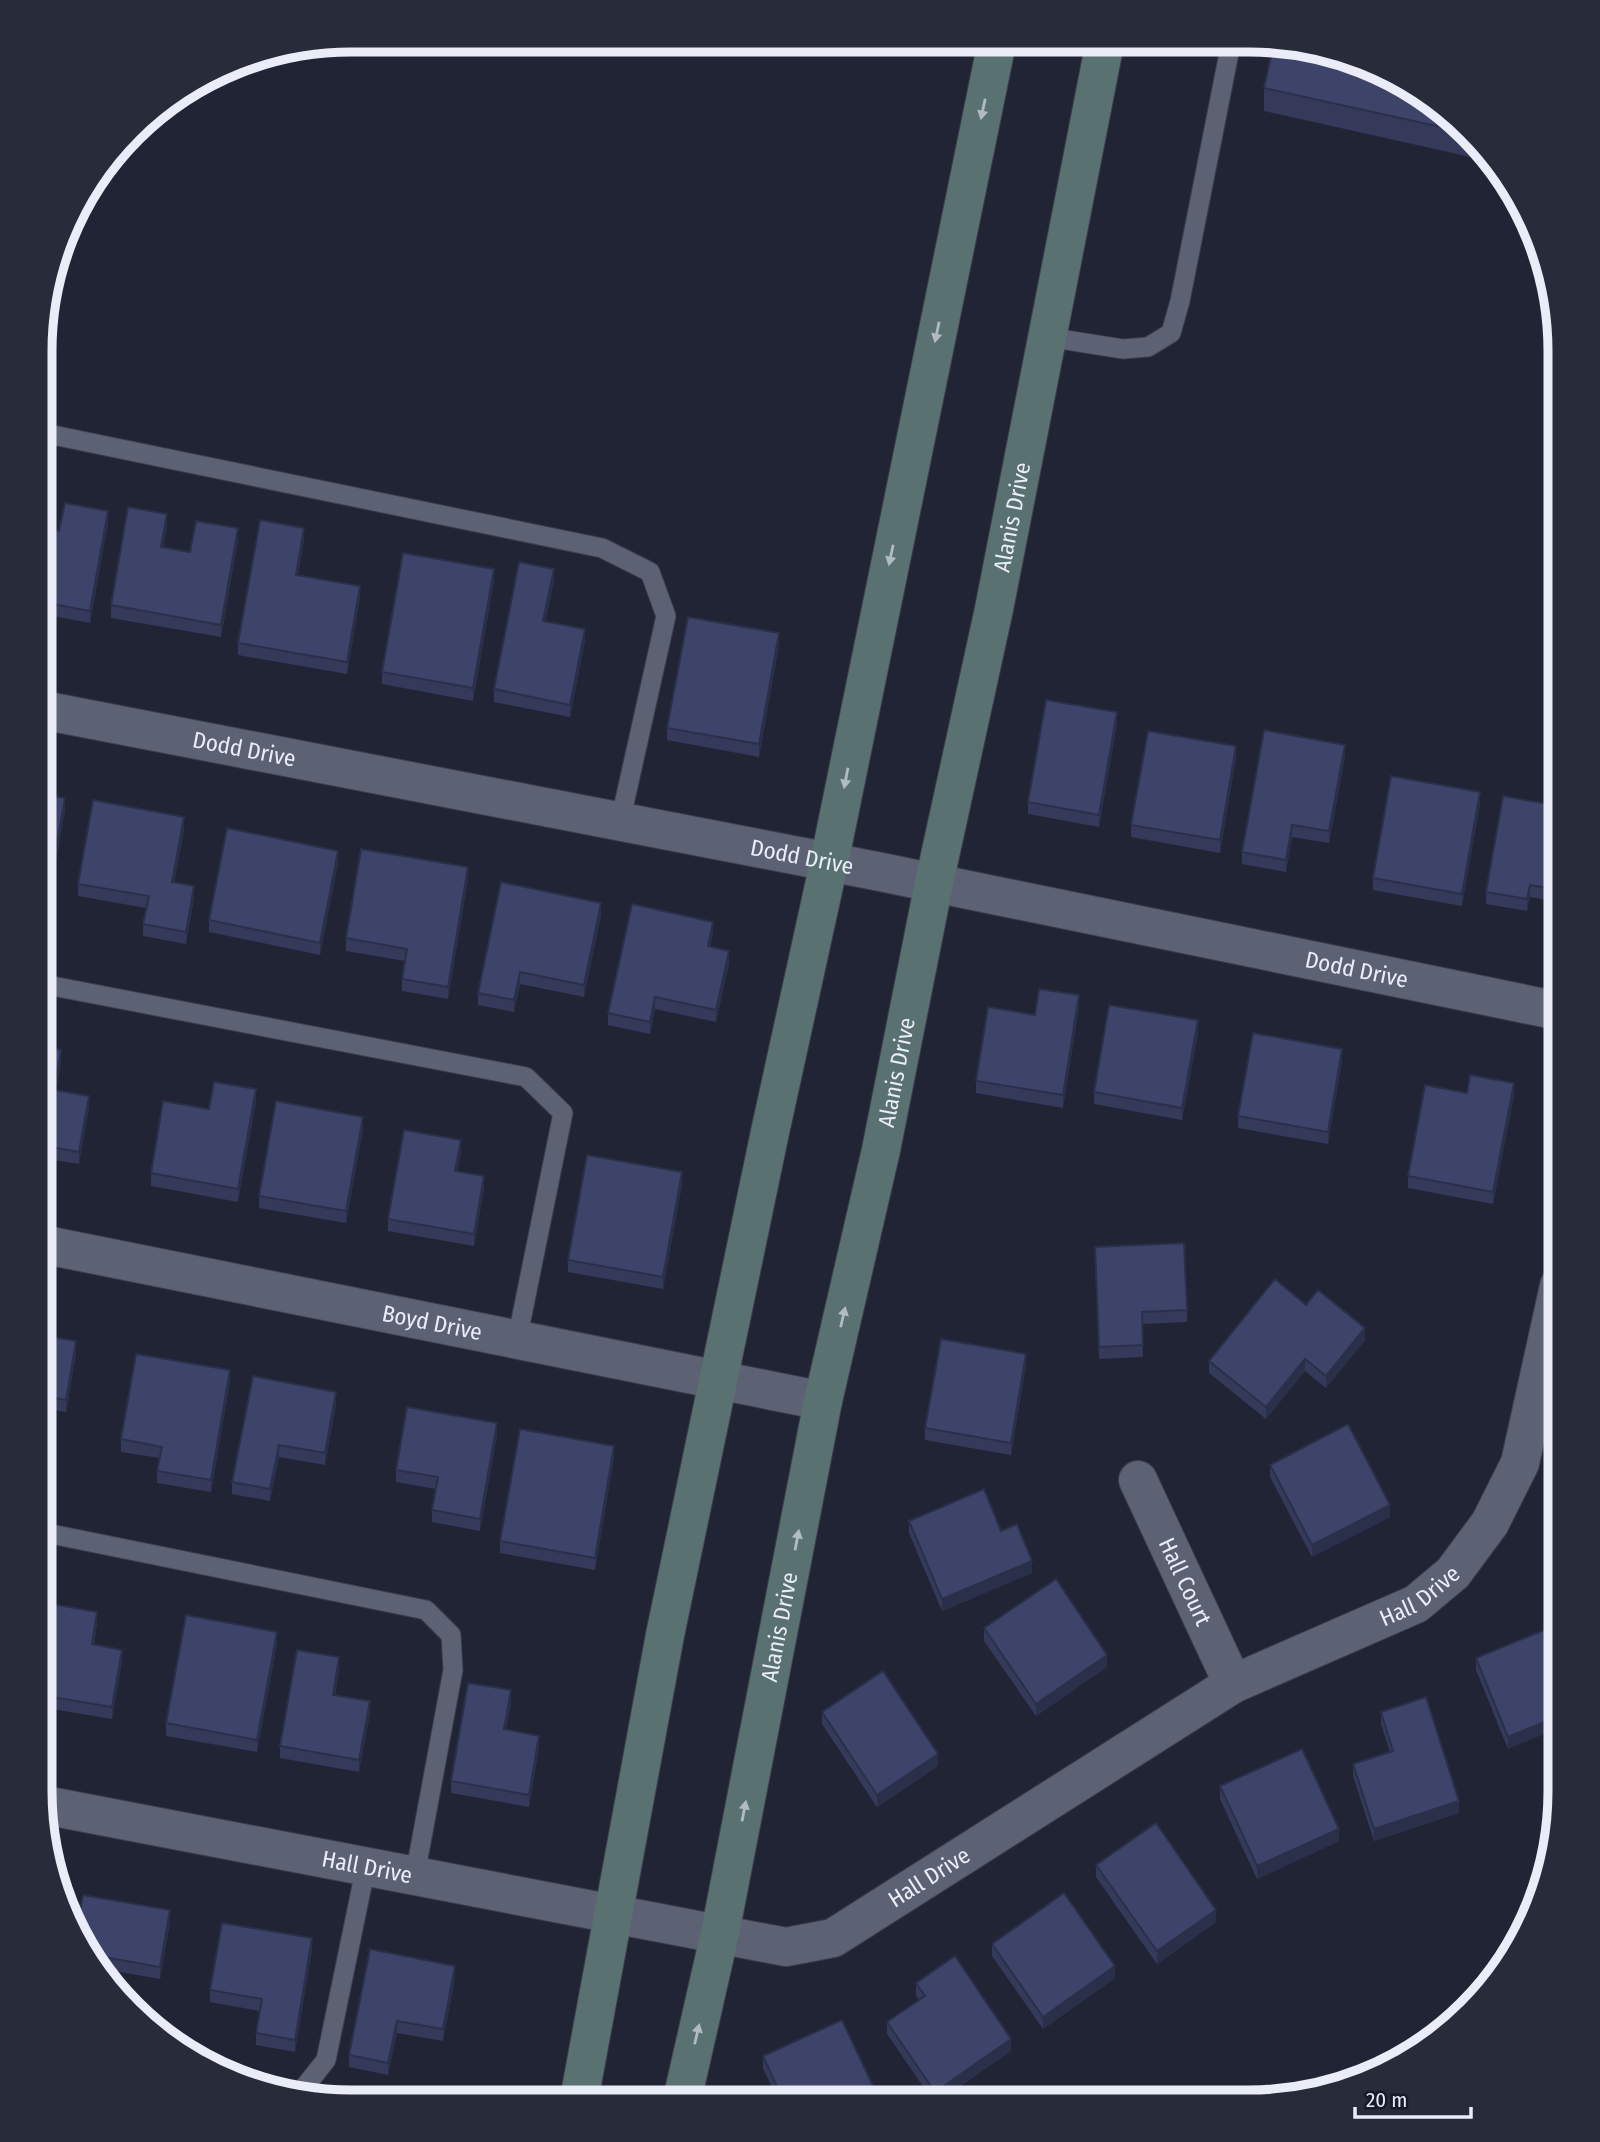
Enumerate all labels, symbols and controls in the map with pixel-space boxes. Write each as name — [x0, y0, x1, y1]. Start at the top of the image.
one-way arrow — [977, 98, 988, 120]
one-way arrow — [931, 321, 942, 343]
street label: Alanis Drive — [988, 460, 1036, 574]
one-way arrow — [885, 544, 896, 566]
street label: Dodd Drive — [190, 725, 298, 773]
one-way arrow — [840, 767, 851, 789]
street label: Dodd Drive — [748, 833, 856, 880]
street label: Dodd Drive — [1303, 945, 1410, 994]
street label: Alanis Drive — [872, 1015, 921, 1130]
street label: Boyd Drive — [380, 1299, 485, 1346]
one-way arrow — [837, 1306, 848, 1328]
one-way arrow — [791, 1529, 802, 1551]
street label: Hall Court — [1153, 1533, 1218, 1630]
street label: Hall Drive — [1375, 1559, 1465, 1632]
street label: Alanis Drive — [755, 1570, 804, 1684]
one-way arrow — [738, 1800, 749, 1822]
street label: Hall Drive — [883, 1841, 975, 1913]
street label: Hall Drive — [320, 1845, 415, 1889]
one-way arrow — [691, 2023, 702, 2045]
scale bar — [1355, 2076, 1470, 2120]
text: 20 m — [1366, 2087, 1407, 2113]

